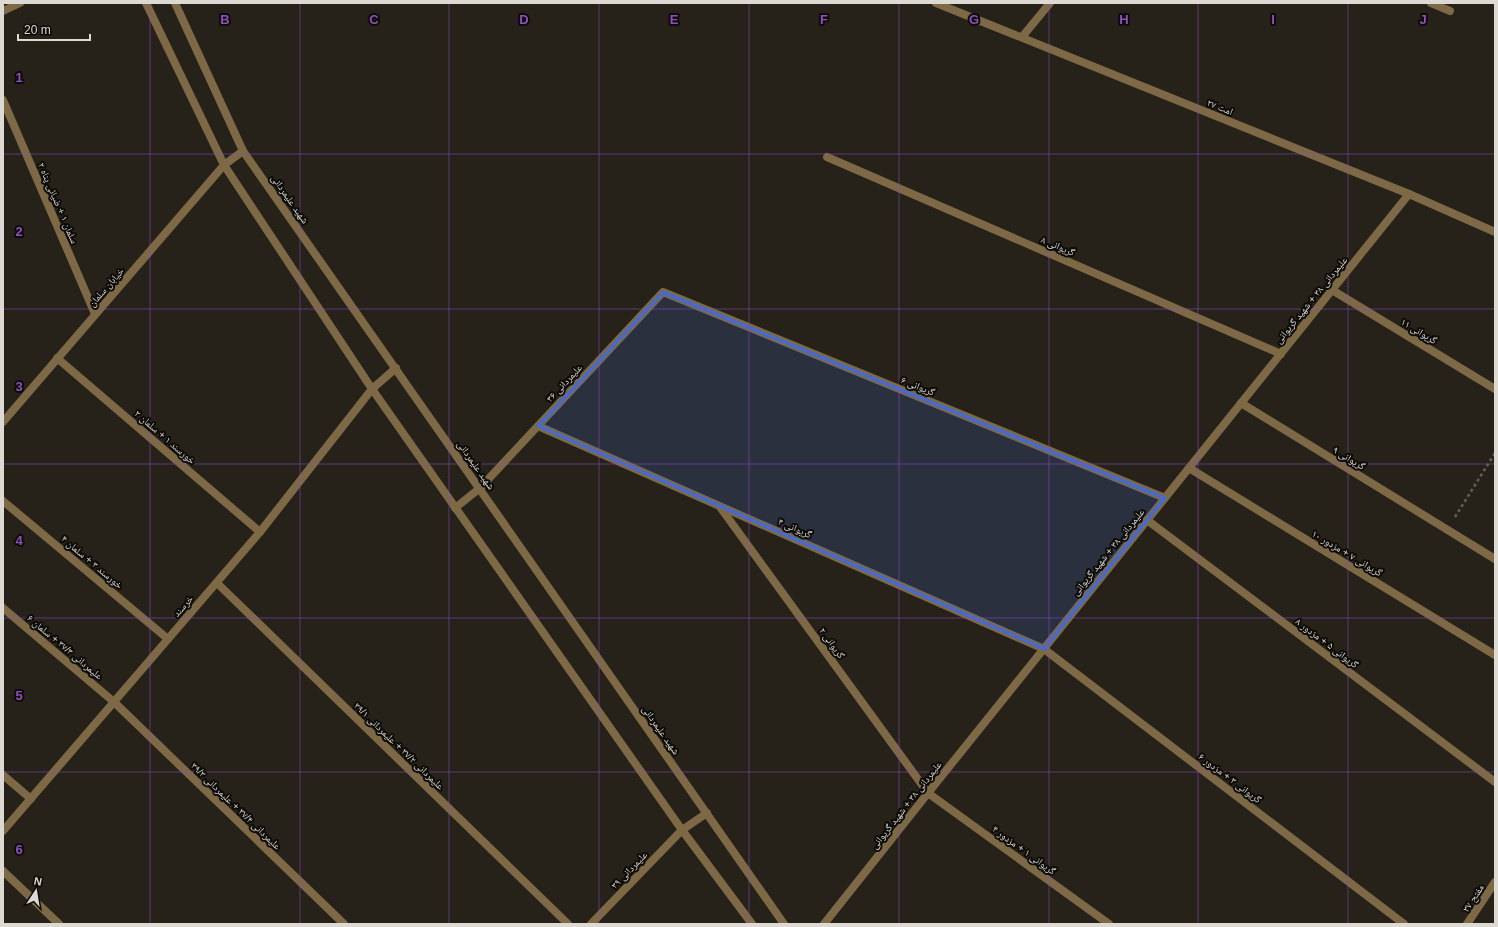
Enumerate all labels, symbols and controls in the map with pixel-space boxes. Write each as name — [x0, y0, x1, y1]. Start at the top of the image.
text: B — [220, 12, 230, 27]
text: C — [369, 12, 379, 27]
text: D — [519, 12, 529, 27]
text: E — [670, 12, 679, 27]
text: F — [820, 12, 828, 27]
text: G — [969, 12, 979, 27]
text: H — [1119, 12, 1129, 27]
text: I — [1271, 12, 1275, 27]
text: J — [1419, 12, 1427, 27]
scale bar — [18, 16, 90, 42]
text: 20 m — [24, 23, 51, 37]
text: 1 — [15, 70, 23, 85]
street label: امت ۲۷ — [1205, 97, 1235, 117]
street label: سلمان ۱ + ضیائی پناه ۲ — [35, 161, 80, 246]
street label: شهید علیمردانی — [268, 173, 311, 226]
text: 2 — [15, 224, 23, 239]
street label: گریوانی ۸ — [1039, 234, 1077, 259]
street label: علیمردانی ۳۸ + شهید گریوانی — [1273, 254, 1350, 346]
street label: خیابان سلمان — [86, 265, 127, 309]
street label: گریوانی ۱۱ — [1398, 316, 1439, 347]
street label: علیمردانی ۳۶ — [544, 362, 585, 405]
street label: گریوانی ۶ — [899, 374, 937, 399]
text: 3 — [15, 379, 23, 394]
street label: خورسند ۱ + سلمان ۲ — [132, 408, 198, 467]
street label: شهید علیمردانی — [454, 439, 497, 492]
street label: گریوانی ۹ — [1330, 444, 1368, 473]
street label: علیمردانی ۳۸ + شهید گریوانی — [1070, 506, 1147, 598]
street label: گریوانی ۴ — [776, 516, 814, 541]
street label: گریوانی ۷ + مزدور ۱۰ — [1309, 528, 1385, 579]
text: 4 — [15, 533, 23, 548]
street label: خورسند ۳ + سلمان ۴ — [58, 533, 125, 592]
street label: خرسند — [171, 593, 196, 619]
street label: علیمردانی ۳۷/۳ + سلمان ۶ — [25, 612, 105, 682]
street label: گریوانی ۵ + مزدور ۸ — [1293, 616, 1361, 671]
street label: گریوانی ۲ — [816, 625, 847, 662]
text: 5 — [15, 688, 23, 703]
street label: علیمردانی ۳۷/۲ + علیمردانی ۳۹/۱ — [351, 700, 446, 792]
street label: شهید علیمردانی — [639, 704, 682, 757]
street label: گریوانی ۳ + مزدور ۶ — [1196, 751, 1264, 806]
street label: علیمردانی ۳۸ + شهید گریوانی — [868, 759, 944, 852]
street label: علیمردانی ۳۷/۴ + علیمردانی ۳۹/۳ — [188, 760, 283, 852]
street label: گریوانی ۱ + مزدور ۴ — [990, 823, 1058, 878]
text: 6 — [15, 842, 23, 857]
street label: علیمردانی ۳۹ — [609, 849, 650, 891]
north arrow — [16, 871, 56, 911]
text: N — [33, 875, 43, 888]
street label: مفتح ۳۷ — [1460, 882, 1487, 914]

